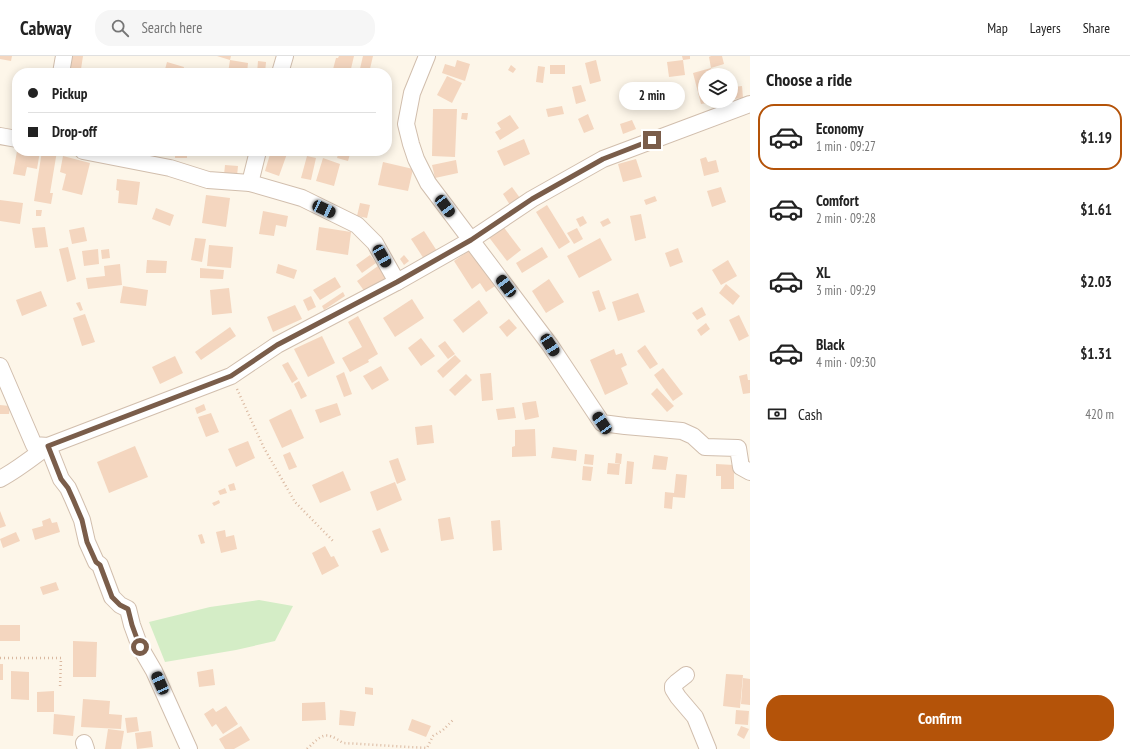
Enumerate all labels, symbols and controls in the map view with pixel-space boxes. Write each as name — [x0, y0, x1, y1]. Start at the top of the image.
search box — [95, 10, 375, 46]
text: Cabway — [20, 16, 71, 40]
icon: search — [109, 17, 131, 39]
text: Search here — [141, 18, 202, 37]
text: Map — [987, 19, 1008, 37]
text: Layers — [1030, 19, 1061, 37]
text: Share — [1083, 19, 1110, 37]
map controls — [698, 68, 738, 108]
button: layers — [698, 68, 738, 108]
text: Choose a ride — [766, 68, 852, 91]
callout: 2 min — [619, 82, 685, 110]
text: Pickup — [52, 84, 87, 103]
text: 2 min — [639, 87, 665, 104]
icon: car — [768, 119, 804, 155]
text: Economy — [816, 119, 864, 138]
text: Drop-off — [52, 122, 97, 141]
text: $1.19 — [1080, 128, 1112, 147]
route end — [643, 131, 661, 149]
text: 1 min · 09:27 — [816, 138, 876, 155]
icon: car — [768, 191, 804, 227]
text: Comfort — [816, 191, 859, 210]
car — [433, 193, 457, 219]
car — [311, 198, 337, 220]
text: $1.61 — [1080, 200, 1112, 219]
text: 2 min · 09:28 — [816, 210, 876, 227]
car — [371, 243, 393, 269]
icon: car — [768, 263, 804, 299]
text: XL — [816, 263, 830, 282]
text: $2.03 — [1080, 272, 1112, 291]
car — [494, 273, 518, 299]
text: 3 min · 09:29 — [816, 282, 876, 299]
car — [538, 332, 562, 358]
icon: car — [768, 335, 804, 371]
text: Black — [816, 335, 845, 354]
text: $1.31 — [1080, 344, 1112, 363]
text: 4 min · 09:30 — [816, 354, 876, 371]
icon: cash — [766, 403, 788, 425]
text: Cash — [798, 405, 822, 424]
text: 420 m — [1085, 406, 1114, 423]
car — [590, 410, 614, 436]
route start — [131, 638, 149, 656]
car — [150, 670, 170, 696]
button: Confirm — [766, 695, 1114, 741]

